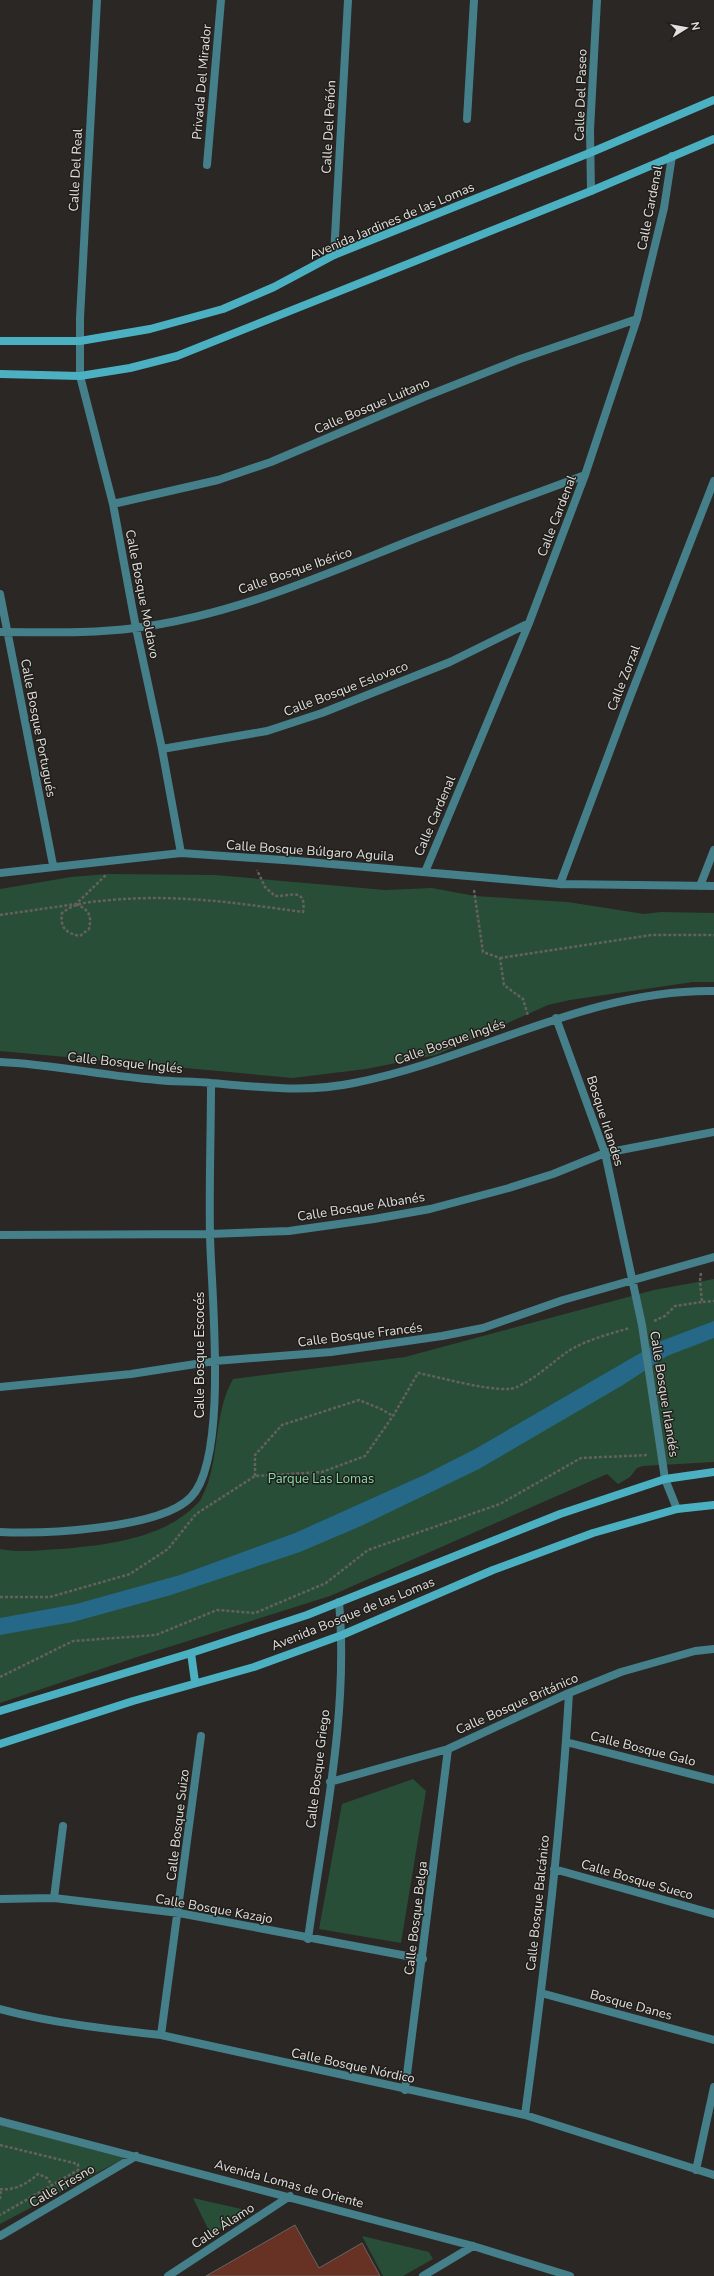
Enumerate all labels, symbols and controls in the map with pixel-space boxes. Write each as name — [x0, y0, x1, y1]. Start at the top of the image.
north arrow — [666, 8, 706, 48]
text: N — [687, 21, 703, 32]
street label: Privada Del Mirador — [188, 23, 216, 140]
street label: Calle Del Paseo — [570, 49, 592, 141]
street label: Calle Del Peñón — [318, 80, 340, 174]
street label: Calle Del Real — [65, 128, 87, 212]
street label: Calle Cardenal — [633, 164, 667, 252]
street label: Avenida Jardines de las Lomas — [307, 178, 477, 264]
street label: Calle Bosque Luitano — [311, 373, 433, 439]
street label: Calle Cardenal — [533, 473, 581, 559]
street label: Calle Bosque Moldavo — [121, 528, 163, 660]
street label: Calle Bosque Ibérico — [236, 543, 354, 599]
street label: Calle Zorzal — [603, 642, 645, 714]
street label: Calle Bosque Portugués — [16, 657, 60, 799]
street label: Calle Bosque Eslovaco — [281, 657, 411, 721]
street label: Calle Cardenal — [410, 773, 460, 859]
street label: Calle Bosque Búlgaro Aguila — [225, 836, 395, 866]
street label: Calle Bosque Inglés — [392, 1015, 508, 1069]
street label: Calle Bosque Inglés — [66, 1048, 184, 1078]
street label: Bosque Irlandes — [582, 1073, 628, 1169]
street label: Calle Bosque Albanés — [296, 1188, 426, 1226]
street label: Calle Bosque Escocés — [191, 1292, 209, 1418]
street label: Calle Bosque Francés — [297, 1318, 423, 1352]
street label: Calle Bosque Irlandés — [645, 1330, 683, 1458]
park label: Parque Las Lomas — [268, 1470, 374, 1488]
street label: Avenida Bosque de las Lomas — [269, 1573, 437, 1655]
street label: Calle Bosque Británico — [453, 1669, 581, 1739]
street label: Calle Bosque Griego — [302, 1709, 334, 1829]
street label: Calle Bosque Galo — [588, 1727, 698, 1771]
street label: Calle Bosque Suizo — [162, 1768, 194, 1882]
street label: Calle Bosque Balcánico — [522, 1834, 554, 1972]
street label: Calle Bosque Sueco — [579, 1855, 695, 1905]
street label: Calle Bosque Belga — [400, 1860, 432, 1976]
street label: Calle Bosque Kazajo — [154, 1890, 274, 1928]
street label: Bosque Danes — [588, 1985, 674, 2025]
street label: Calle Bosque Nórdico — [290, 2044, 416, 2088]
street label: Avenida Lomas de Oriente — [212, 2155, 366, 2213]
street label: Calle Fresno — [26, 2160, 98, 2212]
street label: Calle Álamo — [187, 2198, 258, 2253]

